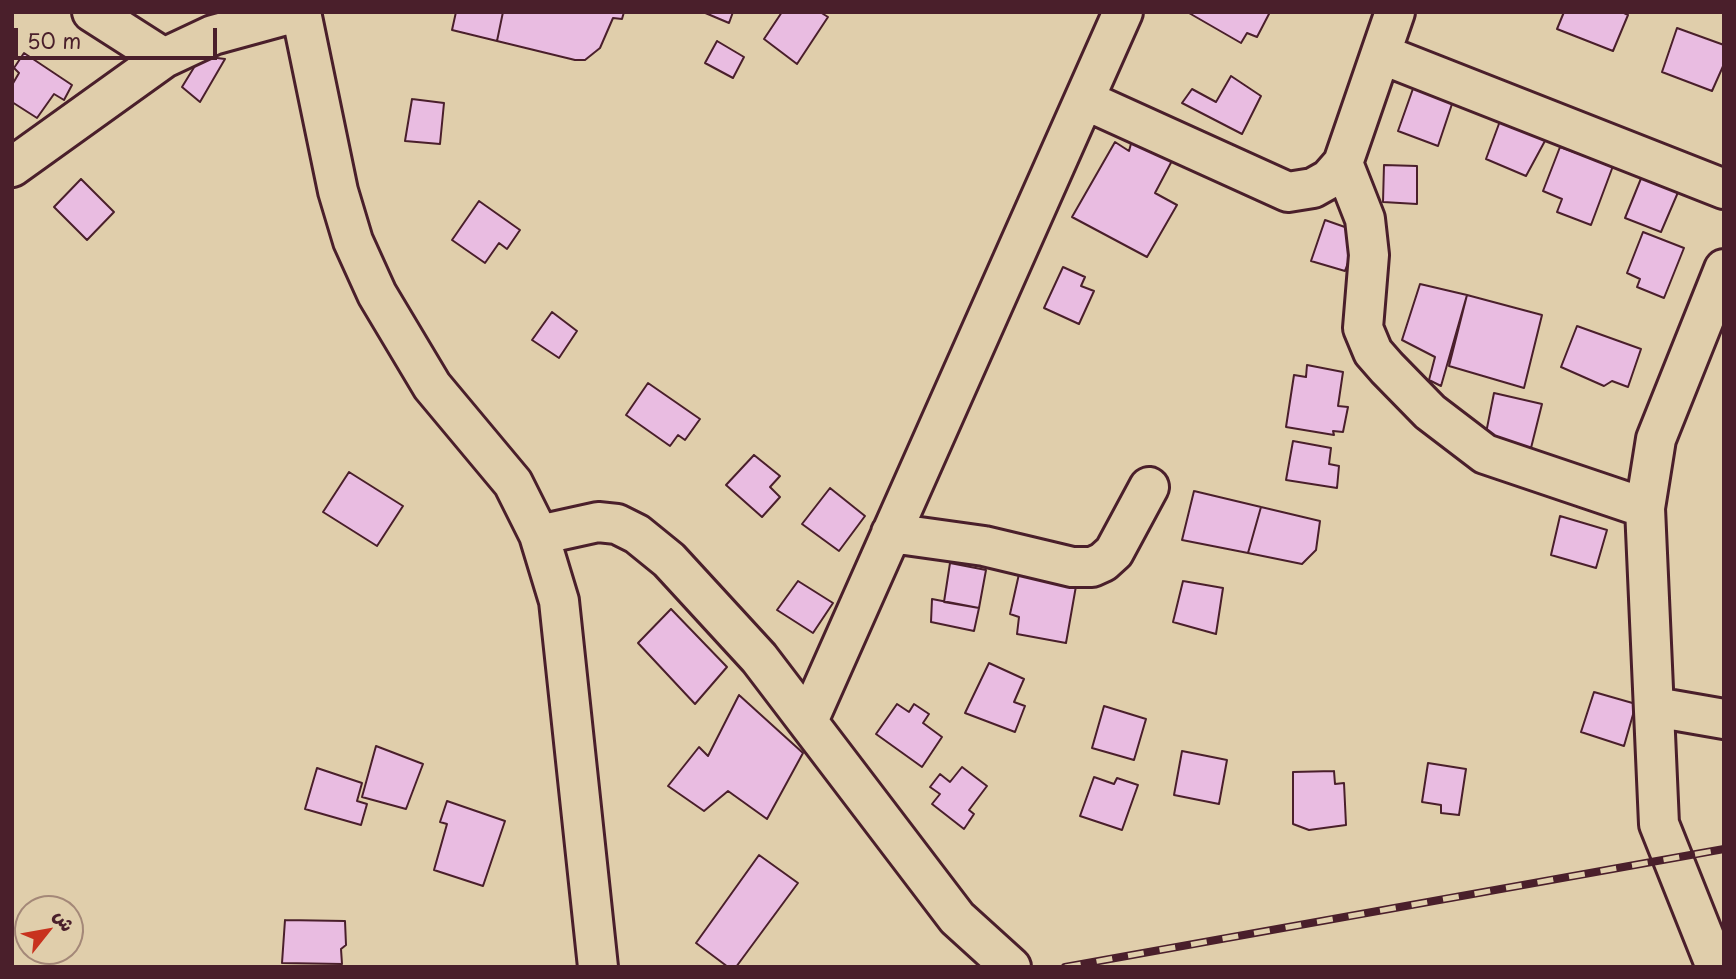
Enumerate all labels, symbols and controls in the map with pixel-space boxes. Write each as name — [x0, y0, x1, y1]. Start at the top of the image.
scale bar — [18, 14, 220, 58]
text: 50 m — [27, 24, 81, 56]
north arrow — [14, 895, 84, 965]
text: ش — [48, 904, 83, 936]

